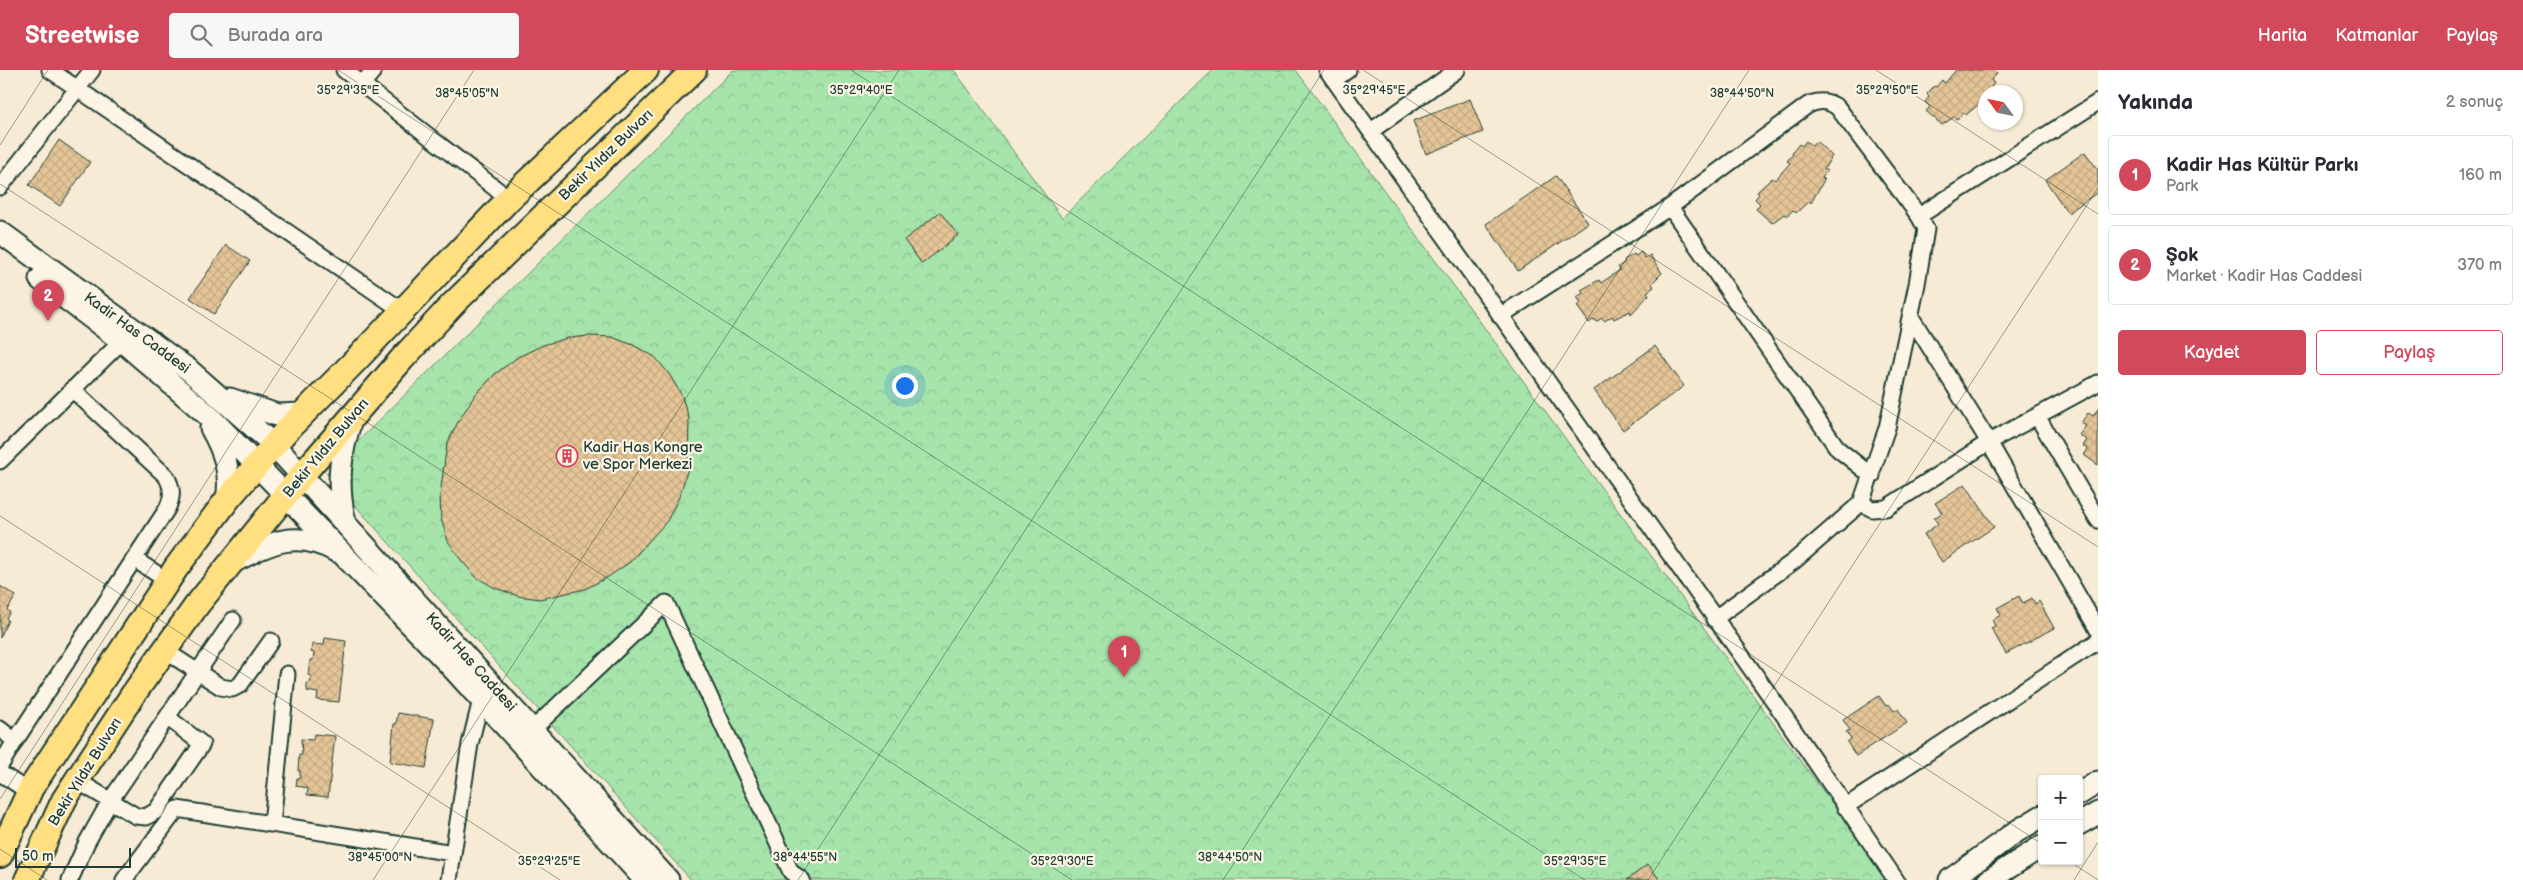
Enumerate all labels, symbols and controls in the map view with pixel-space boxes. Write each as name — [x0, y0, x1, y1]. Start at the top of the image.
search box — [169, 13, 519, 58]
text: Streetwise — [25, 21, 139, 50]
icon: search — [187, 21, 215, 49]
text: Burada ara — [227, 24, 323, 47]
text: Harita — [2258, 25, 2307, 46]
text: Katmanlar — [2335, 25, 2418, 46]
text: Paylaş — [2446, 25, 2498, 46]
text: 35°29'35"E — [317, 83, 380, 98]
text: 35°29'40"E — [829, 83, 893, 98]
text: 35°29'45"E — [1343, 83, 1406, 98]
text: 35°29'50"E — [1856, 83, 1918, 98]
north arrow — [1978, 85, 2023, 130]
text: 38°45'05"N — [435, 86, 499, 101]
text: 38°44'50"N — [1710, 86, 1774, 101]
text: Yakında — [2118, 90, 2193, 115]
text: 2 sonuç — [2446, 93, 2503, 112]
street label: Bekir Yıldız Bulvarı — [555, 105, 657, 205]
text: Kadir Has Kültür Parkı — [2166, 154, 2358, 177]
text: 1 — [2132, 166, 2138, 185]
text: 160 m — [2459, 166, 2502, 185]
text: Park — [2166, 177, 2198, 196]
text: Şok — [2166, 244, 2198, 267]
text: 2 — [2130, 256, 2140, 275]
text: 370 m — [2457, 256, 2502, 275]
text: Market · Kadir Has Caddesi — [2166, 267, 2362, 286]
pin: 2 — [32, 280, 64, 321]
street label: Kadir Has Caddesi — [80, 288, 194, 378]
button: Kaydet — [2118, 330, 2306, 375]
button: Paylaş — [2316, 330, 2503, 375]
your location — [892, 373, 918, 399]
street label: Bekir Yıldız Bulvarı — [279, 394, 373, 502]
place label: Kadir Has Kongre ve Spor Merkezi — [582, 438, 703, 474]
building icon: Kadir Has Kongre ve Spor Merkezi — [555, 444, 579, 468]
street label: Kadir Has Caddesi — [422, 609, 520, 715]
pin: 1 — [1108, 636, 1140, 677]
street label: Bekir Yıldız Bulvarı — [44, 714, 126, 830]
map controls — [2038, 775, 2083, 865]
button: + — [2038, 775, 2083, 820]
button: − — [2038, 820, 2083, 865]
scale bar — [15, 845, 131, 868]
text: 50 m — [22, 848, 54, 865]
text: 38°45'00"N — [348, 850, 412, 865]
text: 38°44'55"N — [773, 850, 837, 865]
text: 38°44'50"N — [1198, 850, 1262, 865]
text: 35°29'25"E — [518, 854, 580, 869]
text: 35°29'30"E — [1030, 854, 1094, 869]
text: 35°29'35"E — [1544, 854, 1607, 869]

